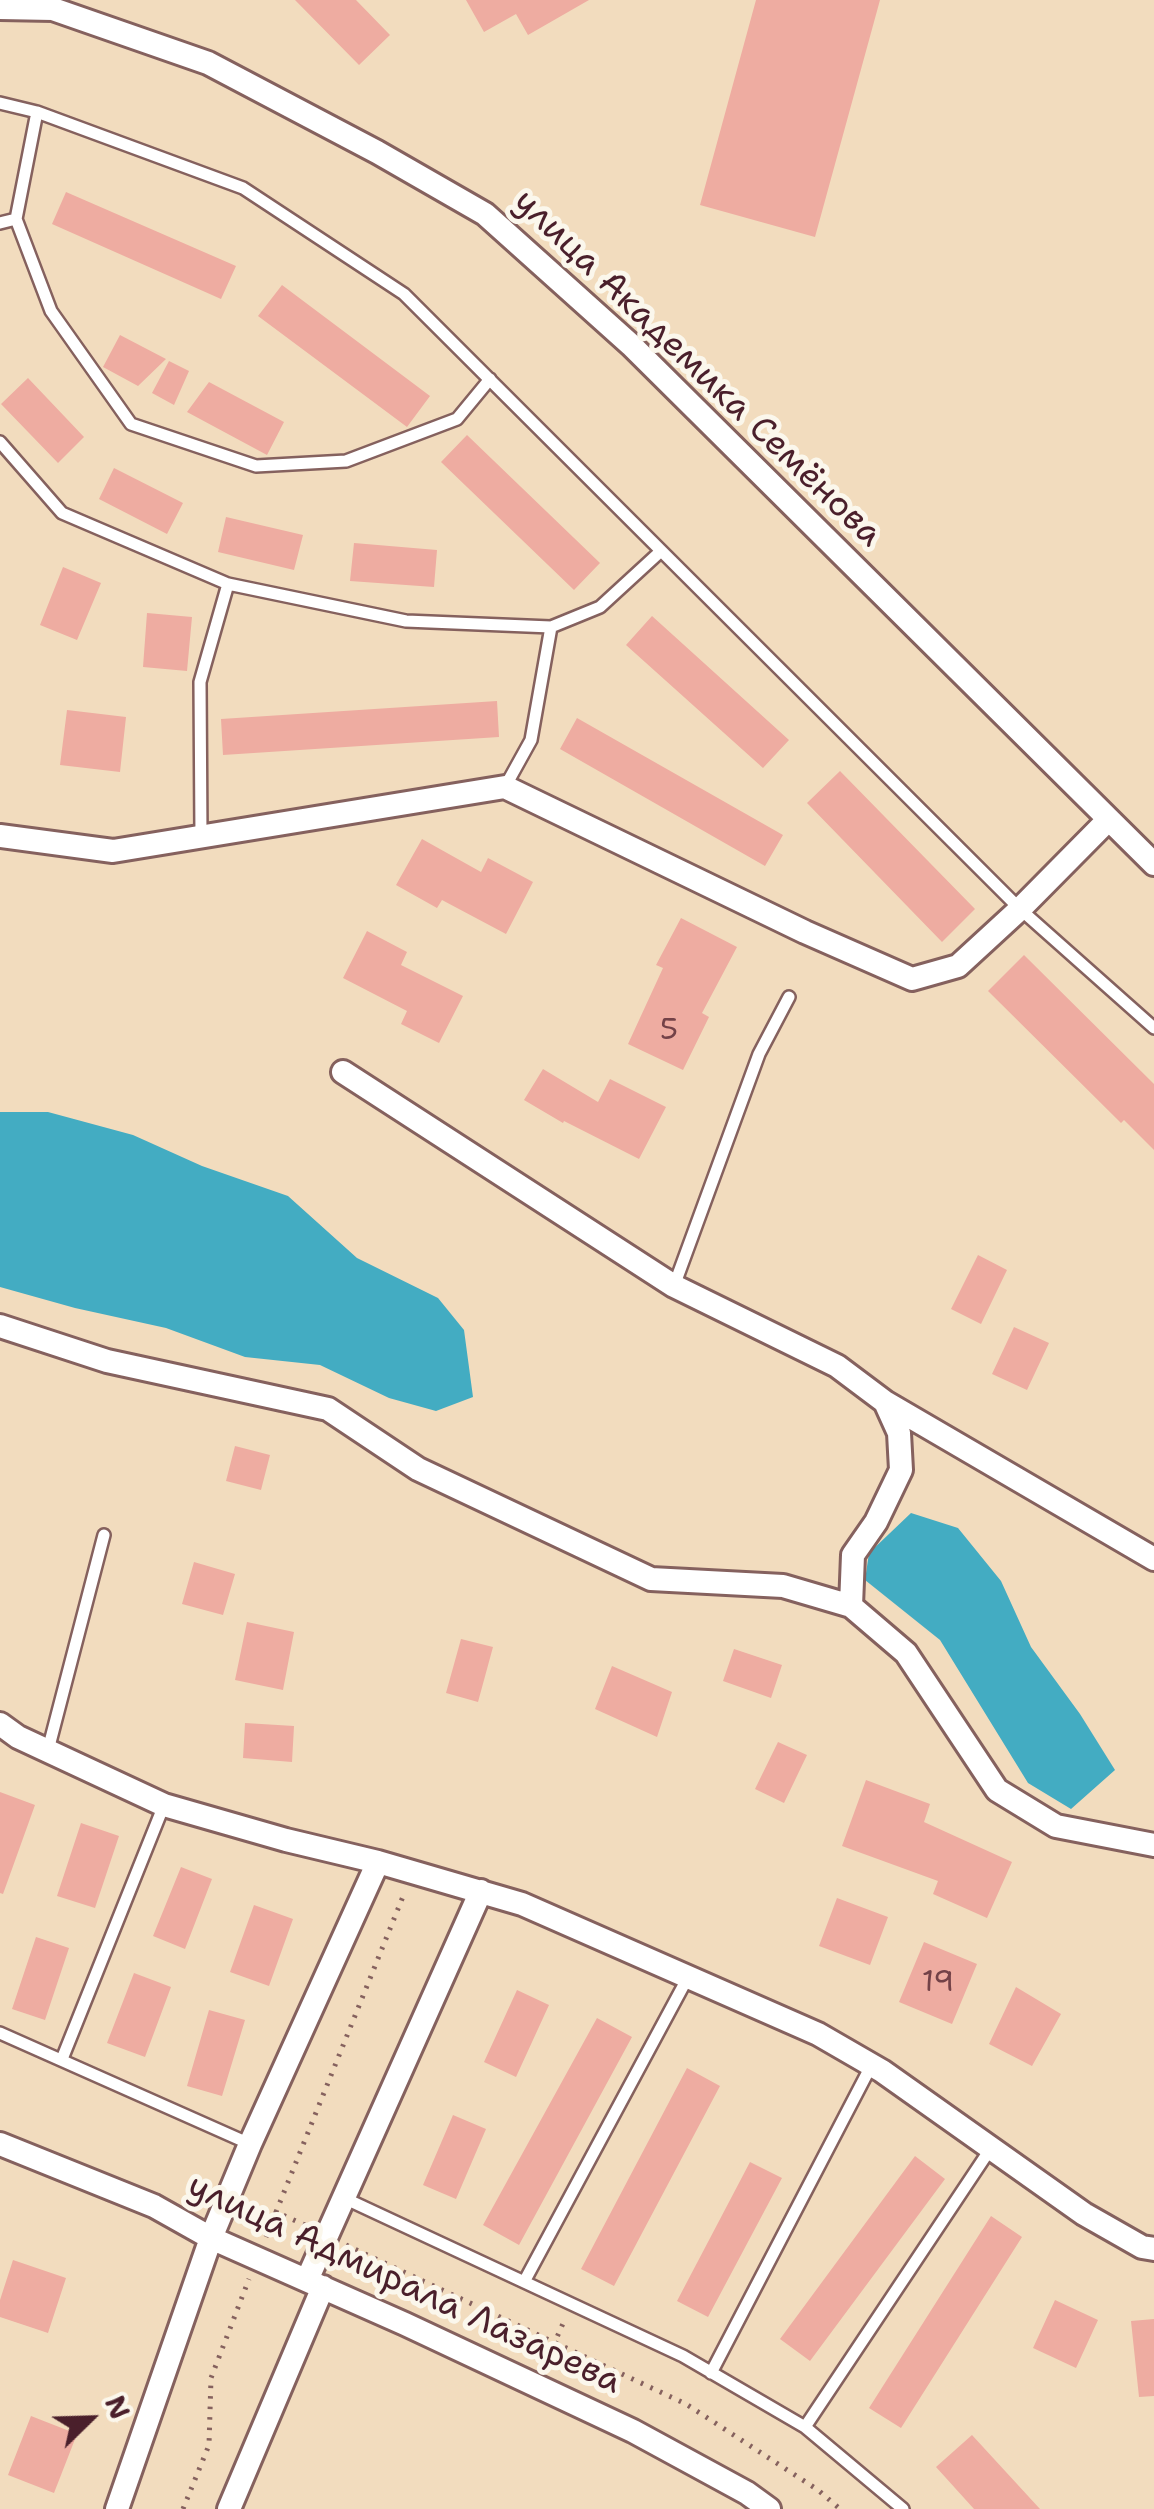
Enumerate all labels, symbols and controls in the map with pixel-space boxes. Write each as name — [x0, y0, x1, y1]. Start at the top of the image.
street label: улица Академика Семёнова — [504, 182, 890, 556]
house number: 5 — [660, 1013, 678, 1049]
house number: 19 — [922, 1965, 954, 2001]
street label: улица Адмирала Лазарева — [180, 2166, 628, 2404]
north arrow — [40, 2369, 140, 2469]
text: N — [96, 2390, 139, 2425]

